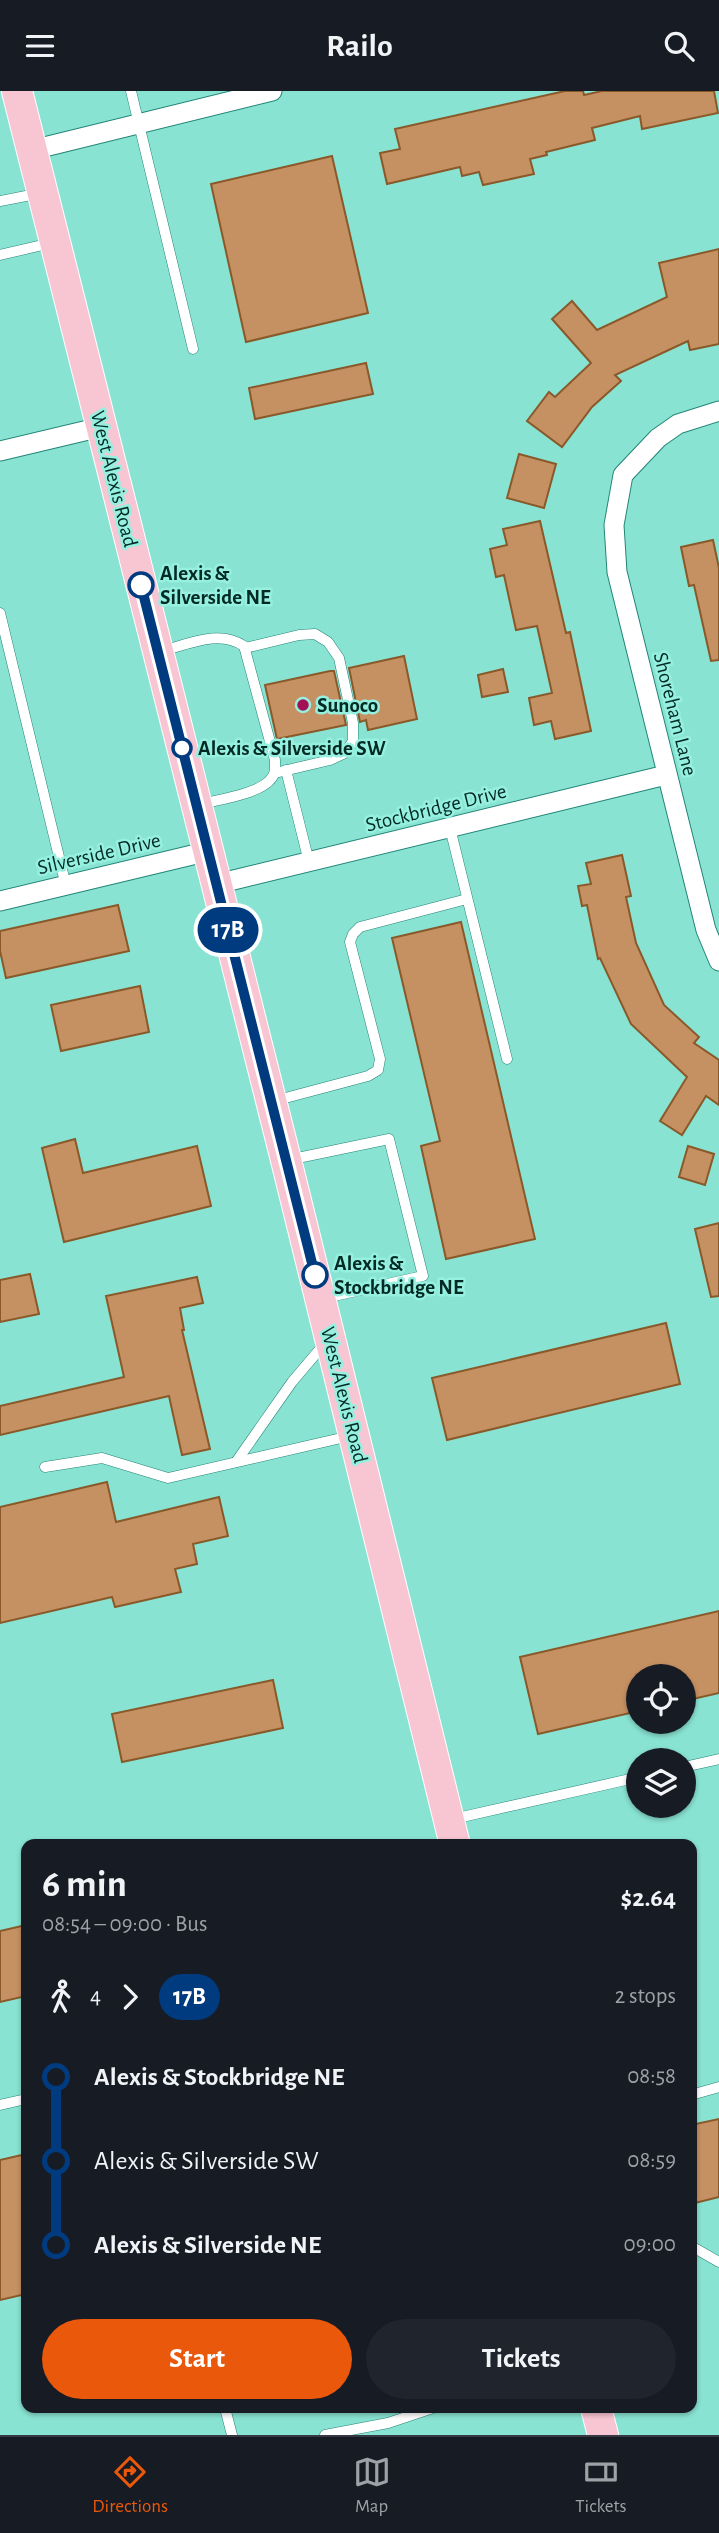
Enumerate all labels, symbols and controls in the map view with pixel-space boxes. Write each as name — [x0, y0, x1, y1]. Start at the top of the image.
icon: menu — [21, 27, 59, 65]
icon: search — [660, 27, 698, 65]
text: Railo — [326, 30, 393, 62]
street label: West Alexis Road — [87, 409, 141, 549]
place label: Alexis & Silverside NE — [160, 563, 271, 608]
marker: Alexis & Silverside NE — [128, 572, 154, 598]
street label: Shoreham Lane — [649, 650, 701, 778]
place label: Sunoco — [317, 695, 378, 716]
marker: Sunoco — [295, 697, 311, 713]
marker: Alexis & Silverside SW — [172, 738, 192, 758]
place label: Alexis & Silverside SW — [198, 738, 386, 759]
street label: Stockbridge Drive — [363, 780, 509, 836]
street label: Silverside Drive — [35, 830, 163, 878]
line badge: 17B — [188, 907, 268, 953]
text: 17B — [212, 918, 244, 942]
place label: Alexis & Stockbridge NE — [334, 1253, 464, 1298]
marker: Alexis & Stockbridge NE — [302, 1262, 328, 1288]
street label: West Alexis Road — [317, 1325, 371, 1465]
map controls — [626, 1664, 696, 1818]
button: locate — [626, 1664, 696, 1734]
button: layers — [626, 1748, 696, 1818]
text: 6 min — [42, 1866, 127, 1904]
text: $2.64 — [620, 1885, 676, 1911]
text: 08:54 – 09:00 · Bus — [42, 1913, 208, 1936]
icon: walk — [42, 1978, 80, 2016]
icon: forward — [111, 1978, 149, 2016]
text: 4 — [90, 1985, 101, 2008]
text: 17B — [173, 1985, 206, 2009]
text: 2 stops — [615, 1985, 676, 2008]
text: Alexis & Stockbridge NE — [94, 2064, 345, 2090]
text: 08:58 — [627, 2065, 676, 2088]
text: Alexis & Silverside SW — [94, 2148, 318, 2174]
text: 08:59 — [627, 2149, 676, 2172]
text: Alexis & Silverside NE — [94, 2232, 321, 2258]
text: 09:00 — [623, 2233, 676, 2256]
button: Start — [42, 2319, 352, 2399]
button: Tickets — [366, 2319, 676, 2399]
tab: Directions — [92, 2453, 168, 2518]
tab: Map — [353, 2453, 391, 2518]
tab: Tickets — [575, 2453, 627, 2518]

